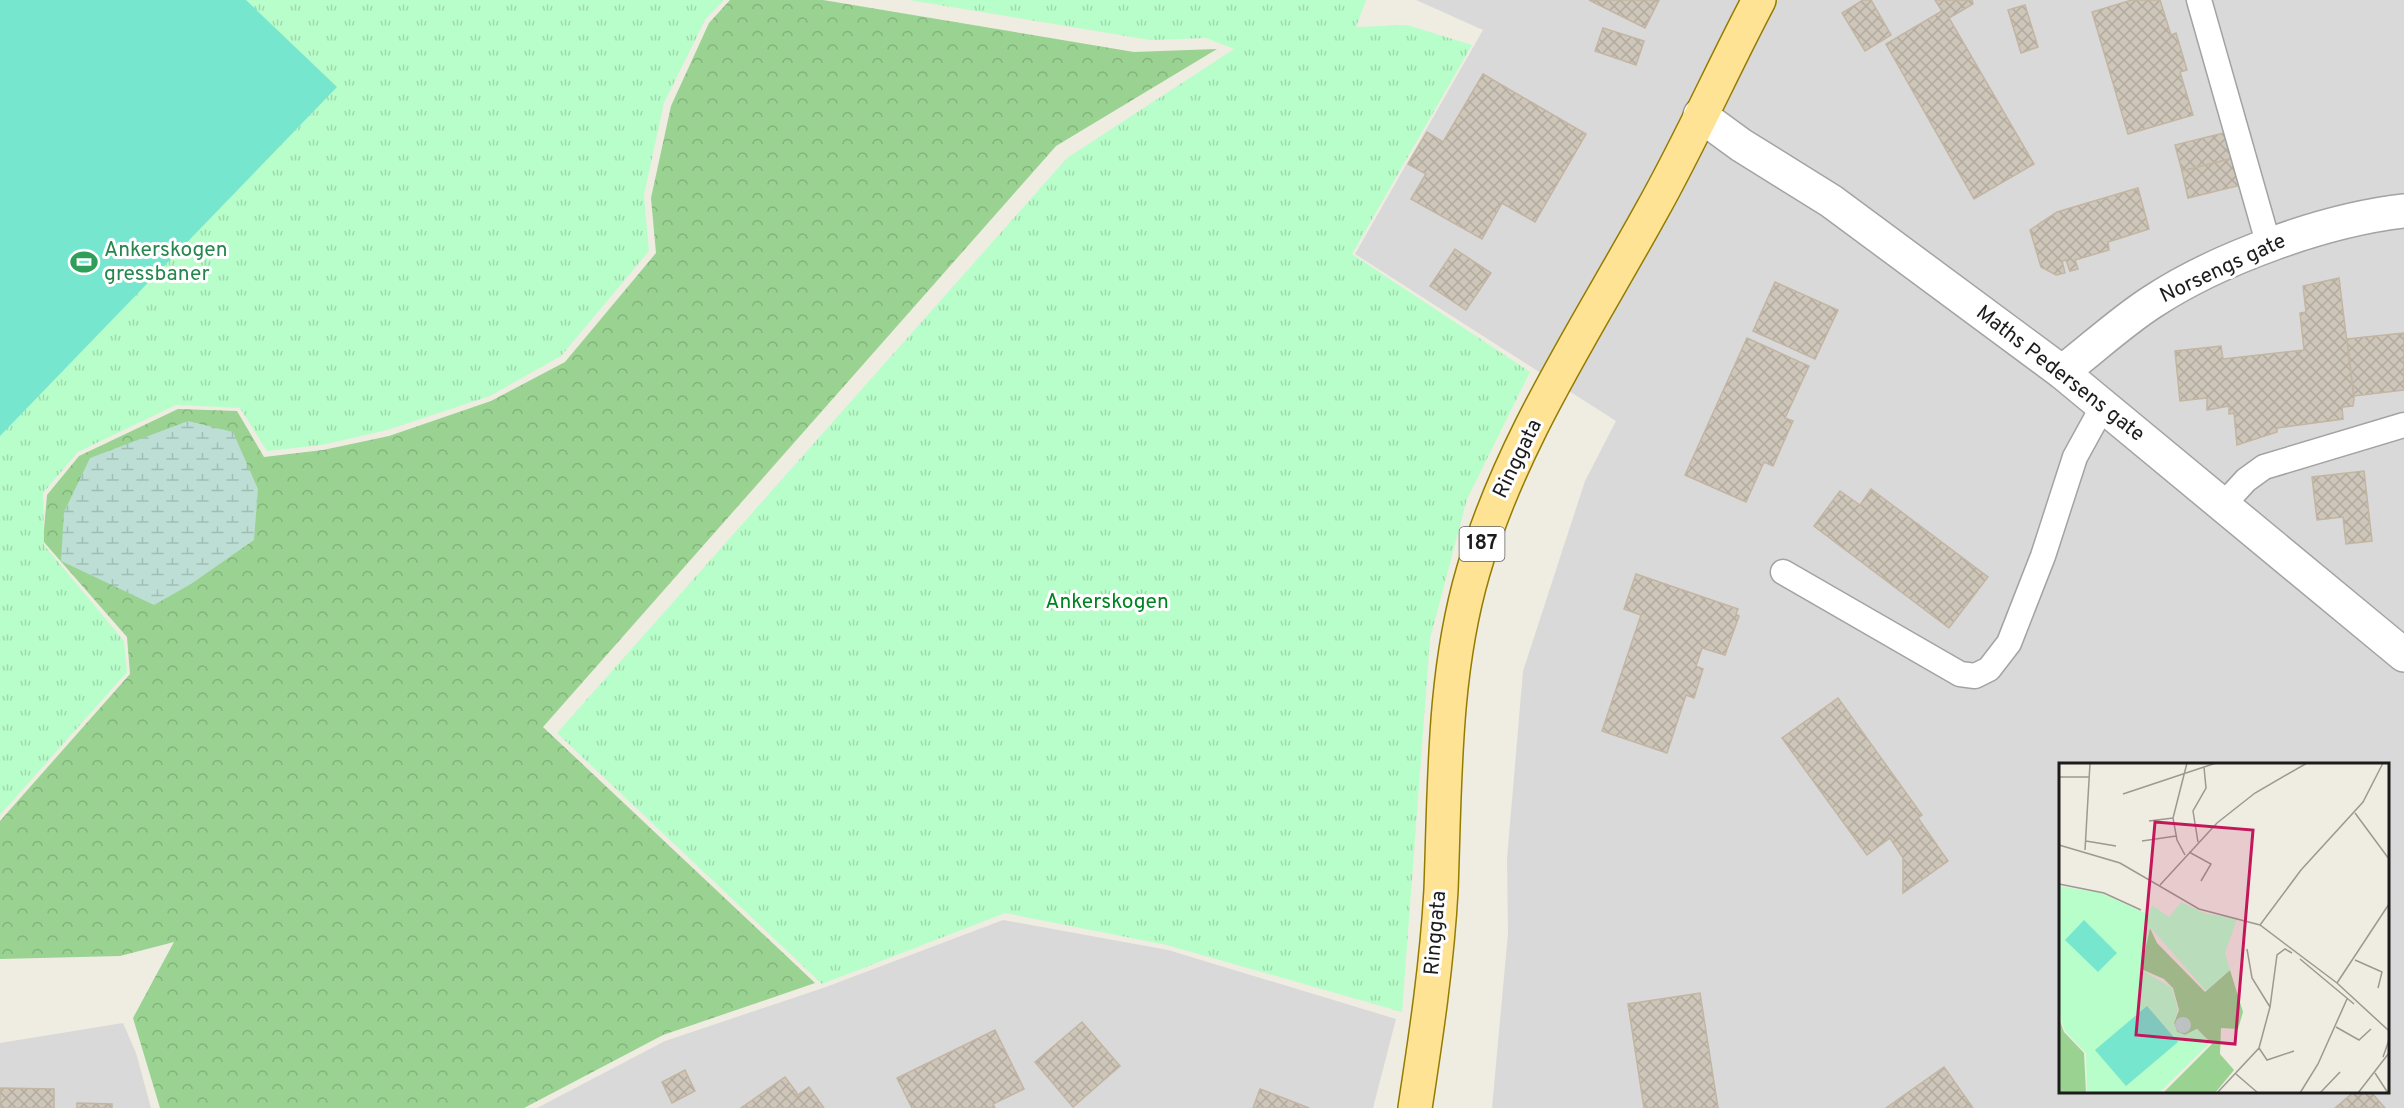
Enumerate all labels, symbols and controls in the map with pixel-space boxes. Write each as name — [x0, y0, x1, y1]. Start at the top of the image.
street label: Norsengs gate — [2156, 228, 2290, 310]
place label: Ankerskogen gressbaner — [104, 237, 228, 288]
sports icon: Ankerskogen gressbaner — [69, 247, 99, 277]
street label: Maths Pedersens gate — [1970, 300, 2150, 448]
street label: Ringgata — [1487, 415, 1549, 503]
road number: 187 — [1460, 527, 1504, 561]
park label: Ankerskogen — [1045, 589, 1169, 616]
inset map — [2059, 763, 2389, 1093]
street label: Ringgata — [1419, 890, 1453, 976]

